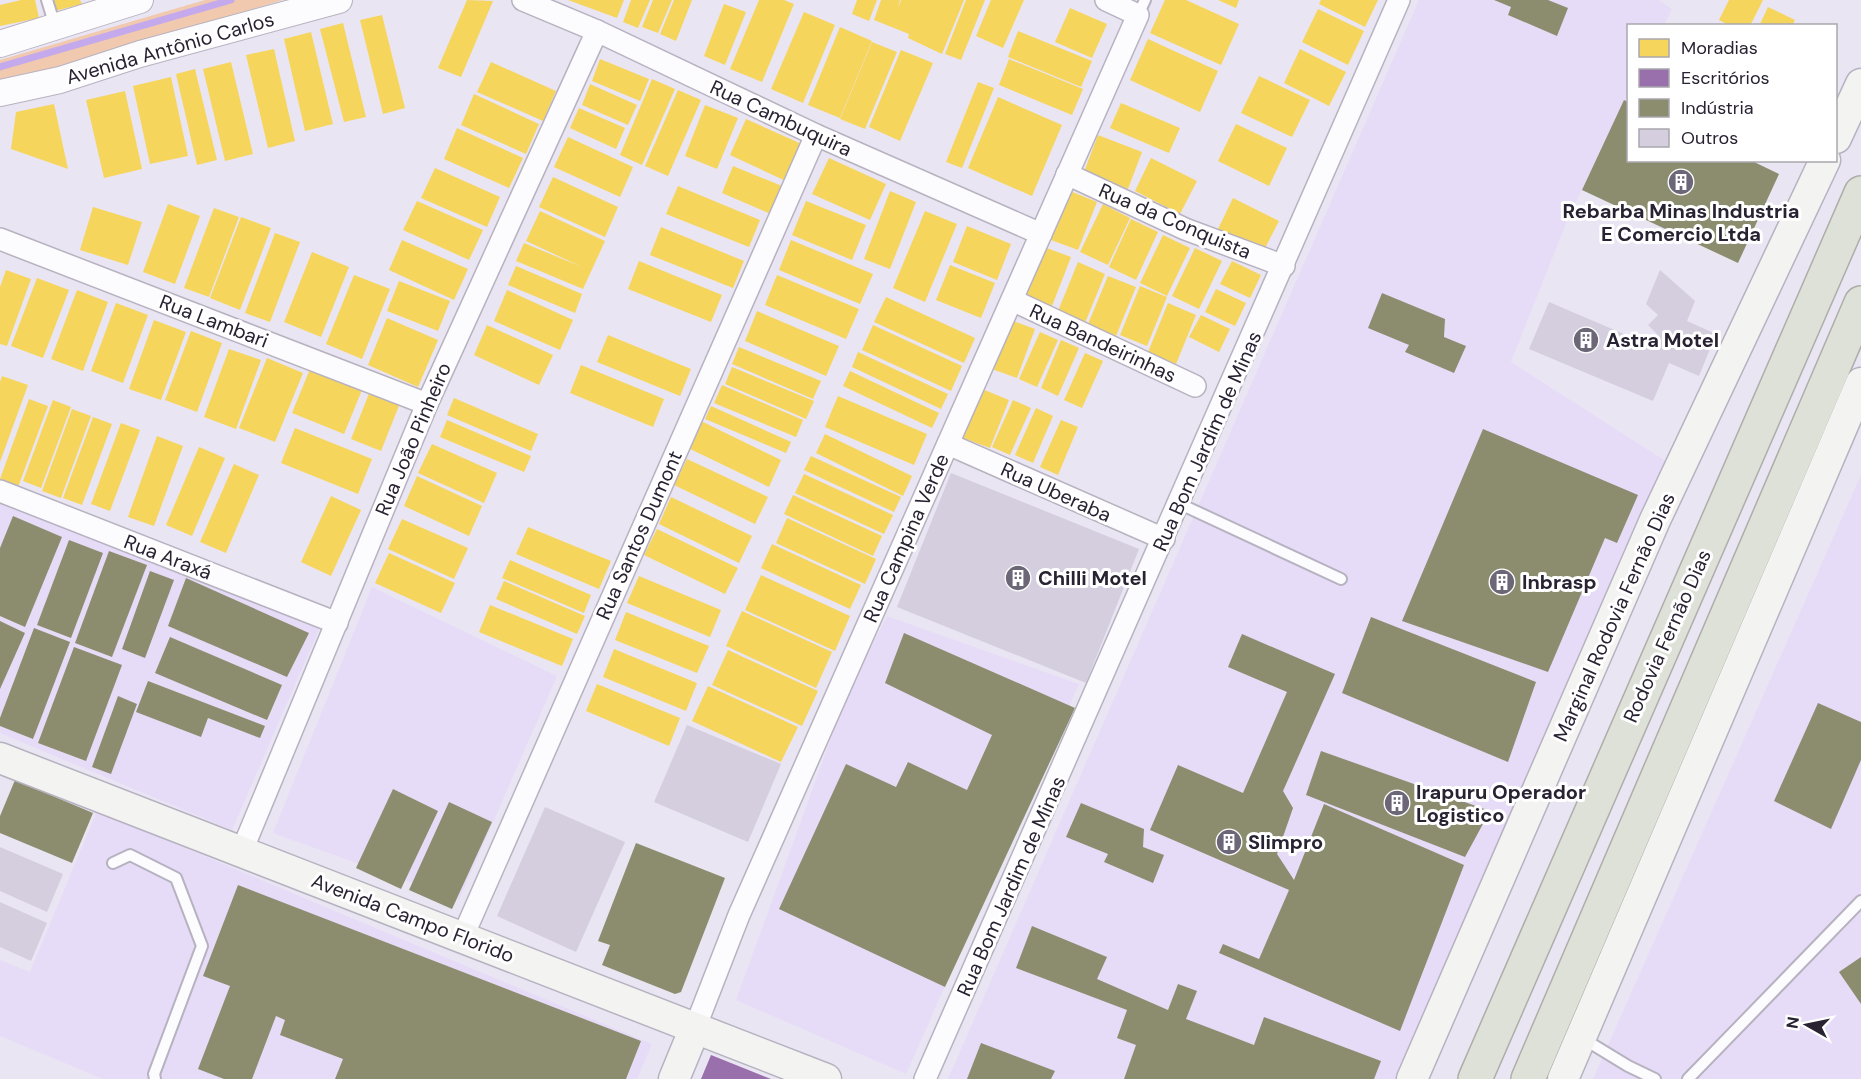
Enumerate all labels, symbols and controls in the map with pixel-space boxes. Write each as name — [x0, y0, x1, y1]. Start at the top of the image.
street label: Avenida Antônio Carlos — [63, 6, 277, 90]
legend — [1627, 24, 1837, 162]
text: Moradias — [1681, 36, 1758, 60]
text: Escritórios — [1681, 66, 1770, 90]
street label: Rua Cambuquira — [706, 74, 856, 162]
text: Indústria — [1681, 96, 1754, 120]
text: Outros — [1681, 126, 1738, 150]
building icon: Rebarba Minas Industria E Comercio Ltda — [1666, 167, 1696, 197]
street label: Rua da Conquista — [1095, 177, 1255, 265]
place label: Rebarba Minas Industria E Comercio Ltda — [1563, 198, 1799, 247]
street label: Rua Lambari — [156, 288, 272, 354]
street label: Rua Bandeirinhas — [1026, 298, 1180, 388]
building icon: Astra Motel — [1571, 325, 1601, 355]
street label: Rua Bom Jardim de Minas — [1147, 327, 1267, 555]
place label: Astra Motel — [1606, 327, 1719, 353]
street label: Rua João Pinheiro — [369, 358, 457, 520]
street label: Rua Santos Dumont — [590, 446, 688, 624]
street label: Rua Campina Verde — [857, 450, 955, 626]
street label: Rua Uberaba — [997, 456, 1115, 528]
street label: Marginal Rodovia Fernão Dias — [1548, 489, 1680, 745]
street label: Rua Araxá — [120, 528, 216, 586]
street label: Rodovia Fernão Dias — [1618, 546, 1716, 726]
building icon: Chilli Motel — [1003, 563, 1033, 593]
place label: Chilli Motel — [1038, 565, 1147, 591]
building icon: Inbrasp — [1487, 567, 1517, 597]
place label: Inbrasp — [1522, 569, 1597, 595]
street label: Rua Bom Jardim de Minas — [951, 772, 1071, 1000]
place label: Irapuru Operador Logistico — [1416, 779, 1586, 828]
building icon: Irapuru Operador Logistico — [1382, 788, 1412, 818]
building icon: SIimpro — [1214, 827, 1244, 857]
place label: SIimpro — [1248, 829, 1323, 855]
street label: Avenida Campo Florido — [308, 867, 518, 969]
north arrow — [1777, 995, 1837, 1055]
text: N — [1781, 1015, 1804, 1030]

